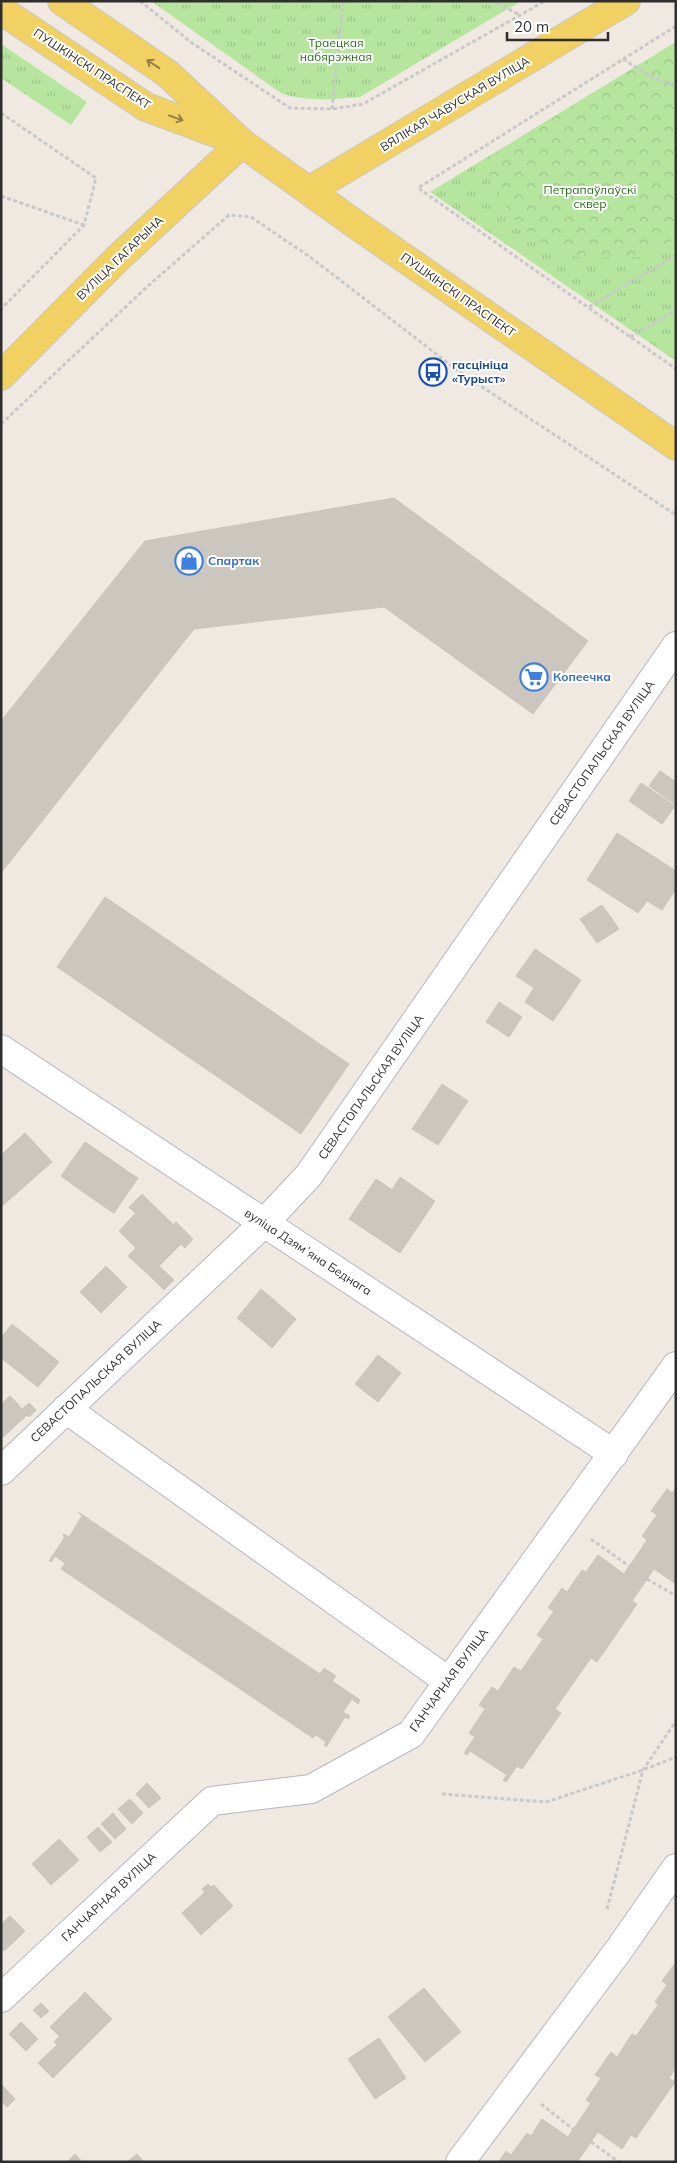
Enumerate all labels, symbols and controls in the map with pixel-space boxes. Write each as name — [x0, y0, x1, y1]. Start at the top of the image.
scale bar — [507, 10, 608, 42]
text: 20 m — [514, 17, 549, 36]
street label: ПУШКІНСКІ ПРАСПЕКТ — [31, 25, 154, 113]
park label: Траецкая набярэжная — [300, 35, 372, 64]
street label: ВЯЛІКАЯ ЧАВУСКАЯ ВУЛІЦА — [377, 53, 532, 154]
one-way arrow — [147, 58, 161, 68]
one-way arrow — [168, 114, 183, 123]
park label: Петрапаўлаўскі сквер — [544, 182, 636, 211]
street label: ВУЛІЦА ГАГАРЫНА — [73, 212, 166, 303]
street label: ПУШКІНСКІ ПРАСПЕКТ — [398, 249, 519, 340]
bus stop icon: гасцініца «Турыст» — [418, 357, 448, 387]
place label: гасцініца «Турыст» — [452, 357, 508, 386]
shop icon: Спартак — [174, 546, 204, 576]
place label: Спартак — [208, 553, 259, 568]
supermarket icon: Копеечка — [519, 662, 549, 692]
place label: Копеечка — [553, 669, 611, 684]
street label: СЕВАСТОПАЛЬСКАЯ ВУЛІЦА — [546, 677, 658, 828]
street label: СЕВАСТОПАЛЬСКАЯ ВУЛІЦА — [315, 1011, 427, 1162]
street label: вуліца Дзямʼяна Беднага — [242, 1205, 375, 1298]
street label: СЕВАСТОПАЛЬСКАЯ ВУЛІЦА — [27, 1316, 164, 1445]
street label: ГАНЧАРНАЯ ВУЛІЦА — [406, 1625, 491, 1734]
street label: ГАНЧАРНАЯ ВУЛІЦА — [58, 1849, 159, 1945]

